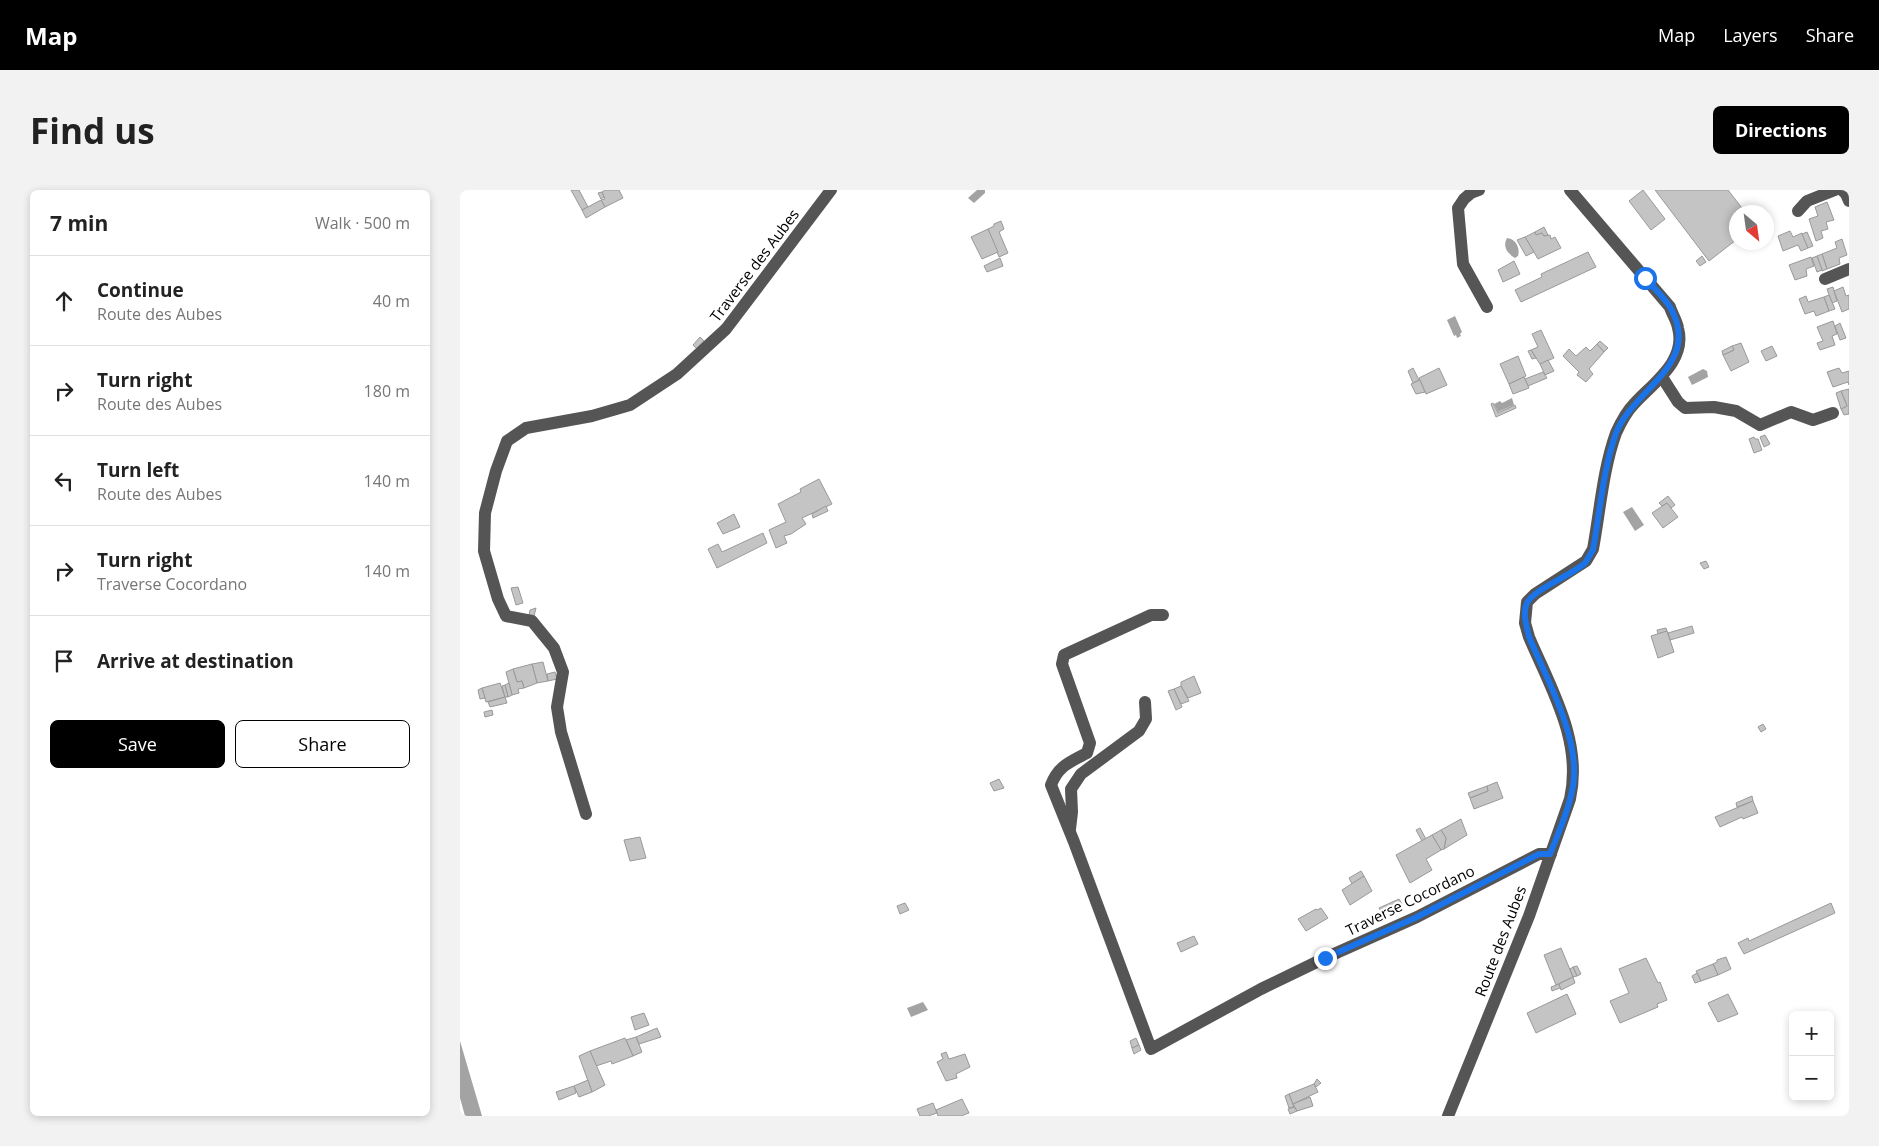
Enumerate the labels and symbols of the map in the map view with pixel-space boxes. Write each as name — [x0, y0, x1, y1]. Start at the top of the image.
street label: Traverse des Aubes — [705, 205, 803, 325]
north arrow — [1729, 205, 1774, 250]
route start — [1634, 267, 1657, 290]
street label: Traverse Cocordano — [1342, 860, 1478, 940]
street label: Route des Aubes — [1470, 883, 1530, 999]
route end — [1314, 947, 1337, 970]

